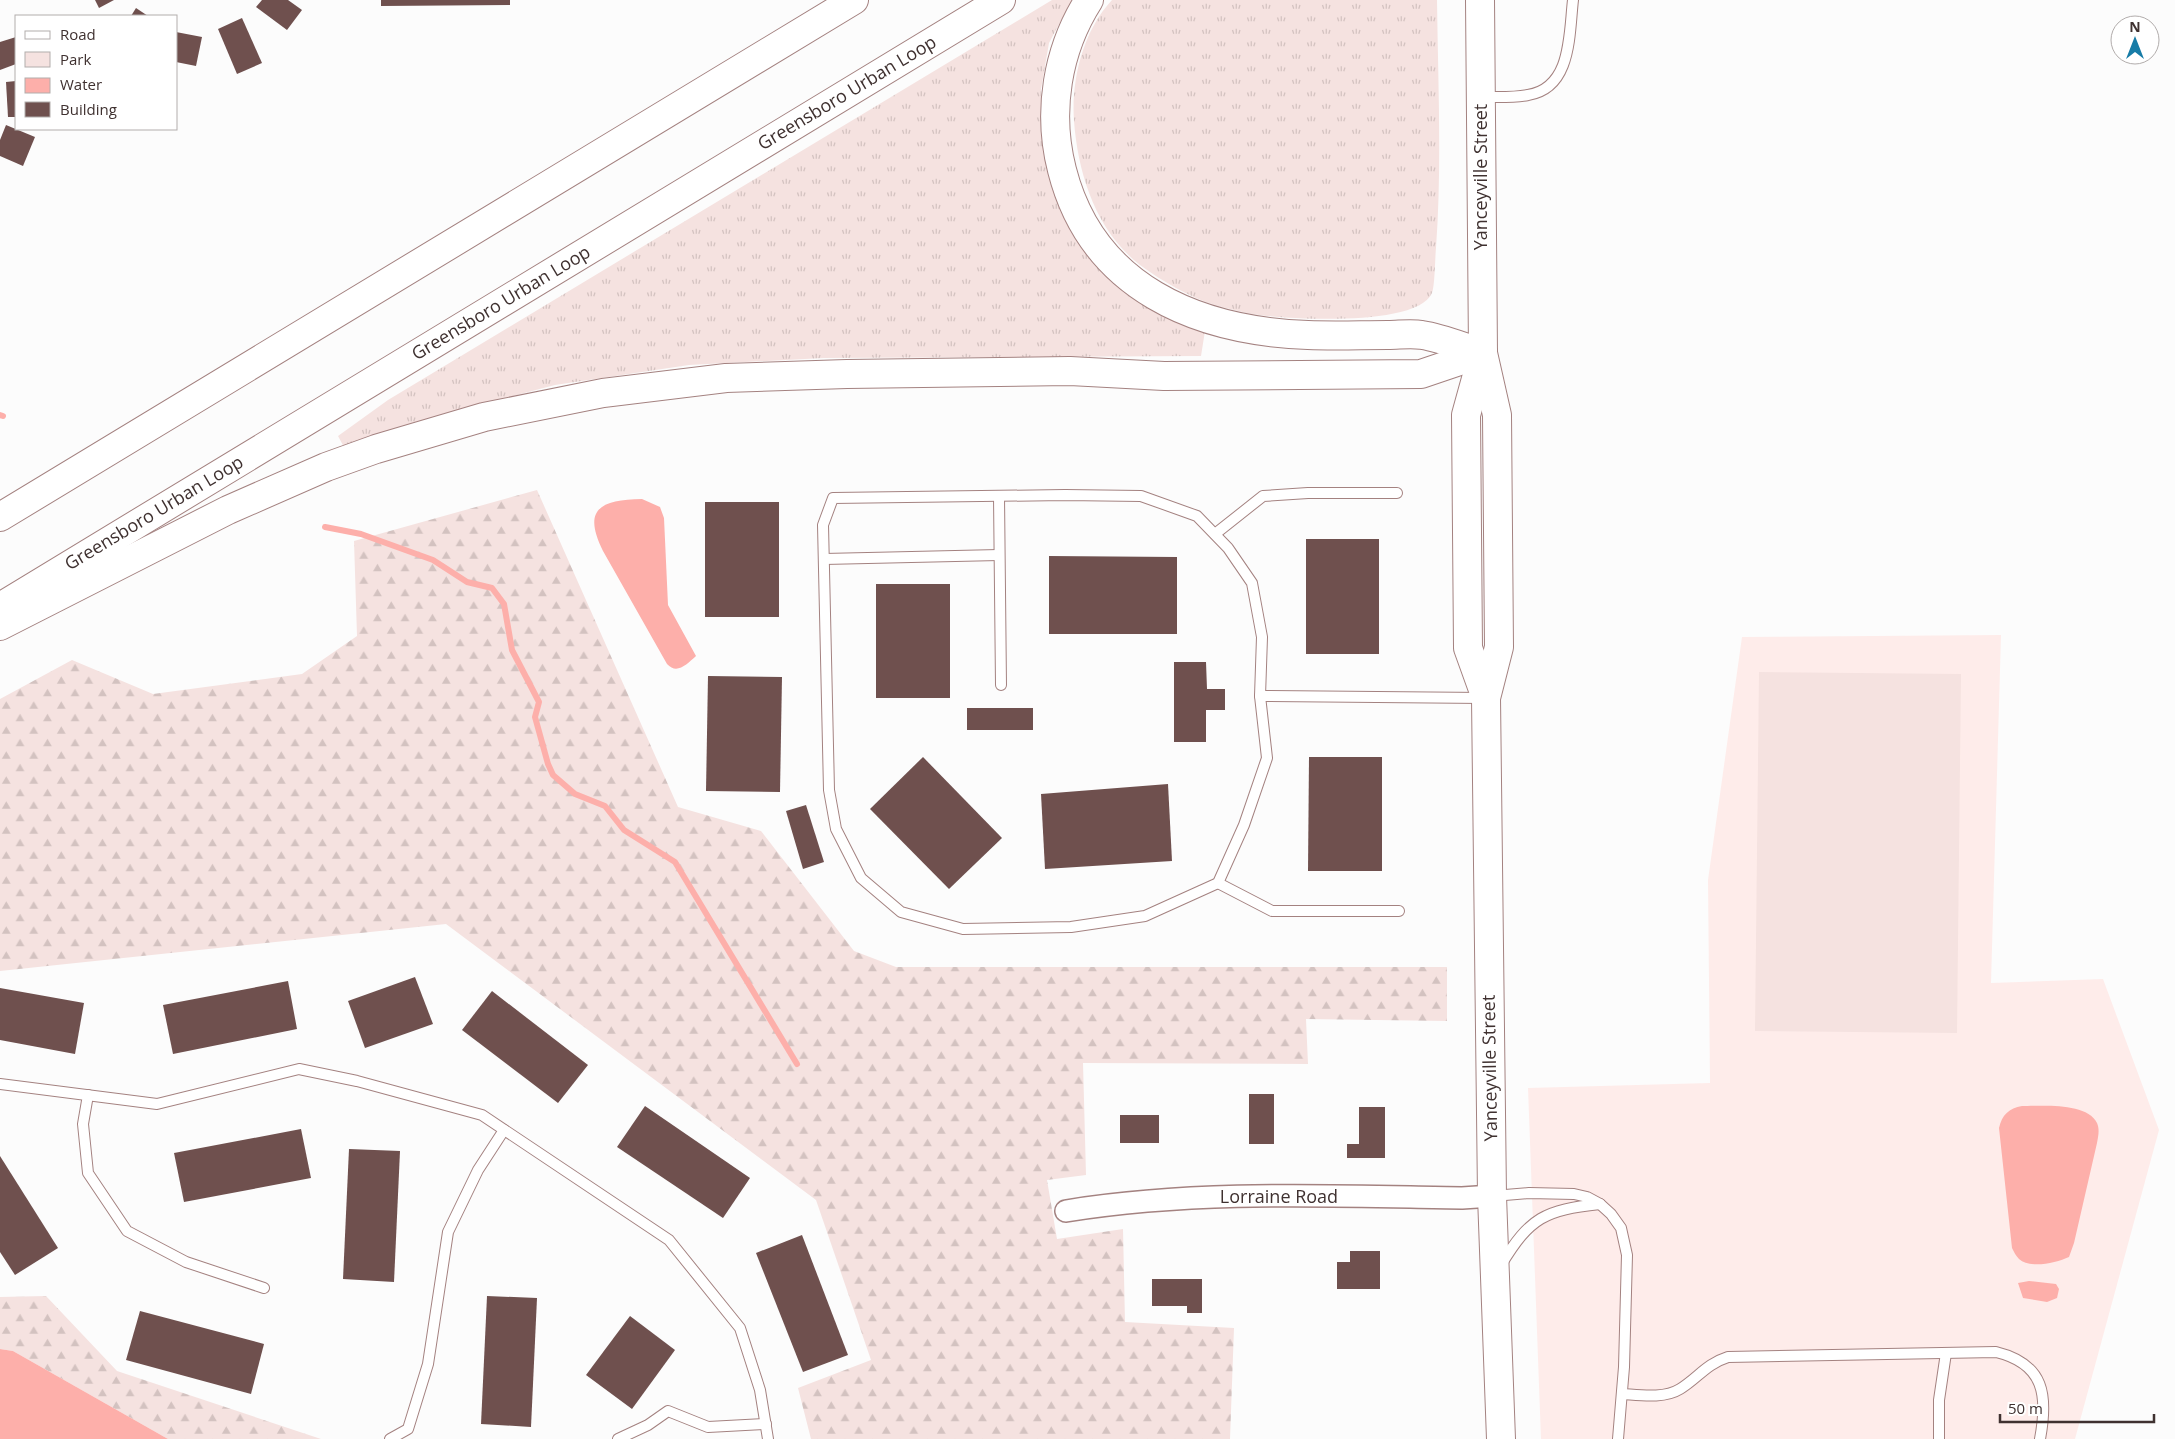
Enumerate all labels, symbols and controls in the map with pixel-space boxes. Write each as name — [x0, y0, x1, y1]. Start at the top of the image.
legend — [15, 15, 178, 130]
north arrow — [2110, 15, 2160, 65]
text: N — [2129, 17, 2141, 36]
text: Road — [60, 24, 96, 44]
street label: Greensboro Urban Loop — [753, 29, 940, 155]
text: Park — [60, 49, 91, 69]
text: Water — [60, 74, 102, 94]
text: Building — [60, 99, 117, 119]
street label: Yanceyville Street — [1468, 104, 1492, 250]
street label: Greensboro Urban Loop — [407, 239, 594, 365]
street label: Greensboro Urban Loop — [60, 449, 247, 575]
street label: Yanceyville Street — [1476, 995, 1502, 1141]
street label: Lorraine Road — [1220, 1184, 1338, 1208]
scale bar — [2000, 1392, 2154, 1424]
text: 50 m — [2008, 1398, 2043, 1418]

